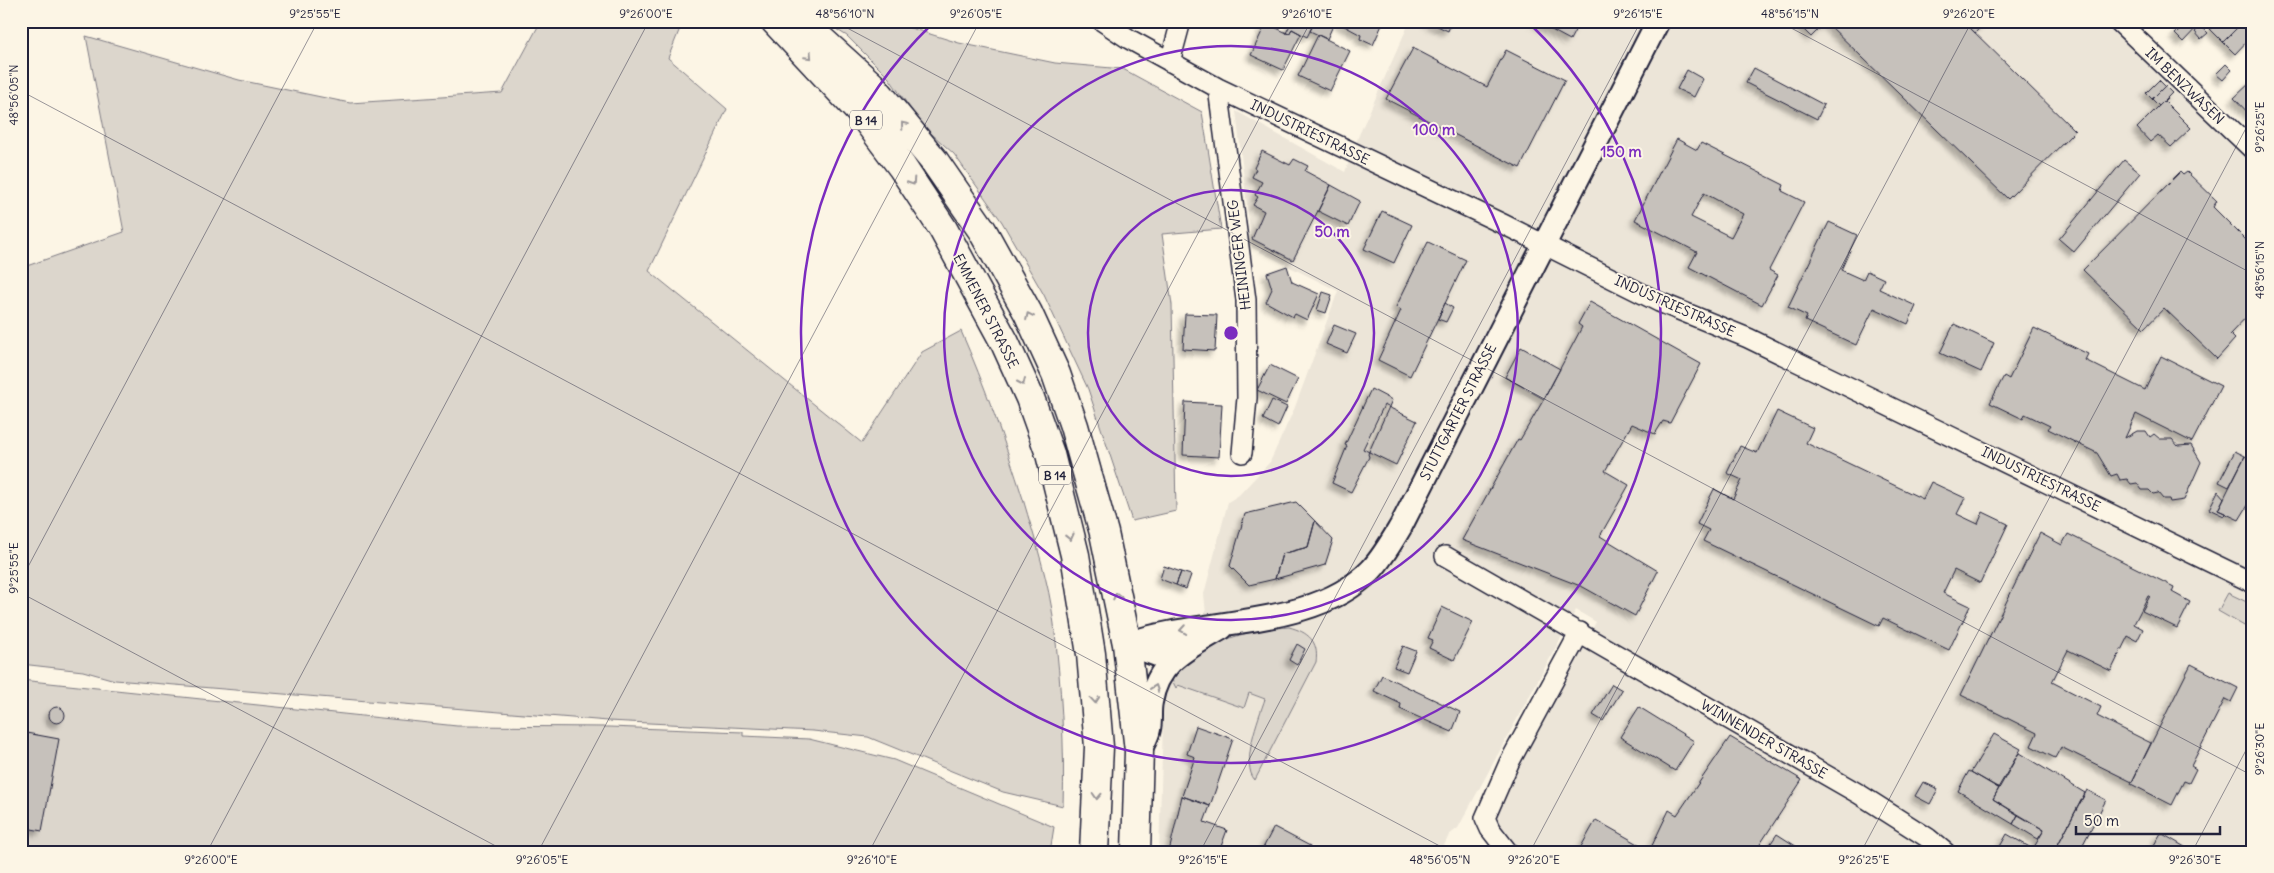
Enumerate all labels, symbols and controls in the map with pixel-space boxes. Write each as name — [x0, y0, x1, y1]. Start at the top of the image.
text: 9°25'55"E — [289, 6, 341, 21]
text: 9°26'00"E — [619, 6, 673, 21]
text: 48°56'10"N — [815, 6, 875, 21]
text: 9°26'05"E — [950, 6, 1002, 21]
text: 9°26'10"E — [1282, 6, 1332, 21]
text: 9°26'15"E — [1613, 6, 1663, 21]
text: 48°56'15"N — [1761, 6, 1819, 21]
text: 9°26'20"E — [1943, 6, 1995, 21]
street label: IM BENZWASEN — [2142, 44, 2228, 128]
one-way arrow — [803, 51, 812, 60]
text: 48°56'05"N — [6, 64, 21, 126]
street label: INDUSTRIESTRASSE — [1247, 95, 1373, 169]
text: 9°26'25"E — [2252, 101, 2267, 153]
road number: B 14 — [850, 110, 882, 130]
text: 100 m — [1413, 120, 1455, 139]
one-way arrow — [901, 121, 910, 130]
text: 150 m — [1600, 142, 1642, 161]
one-way arrow — [906, 176, 915, 185]
street label: HEININGER WEG — [1223, 199, 1255, 311]
text: 50 m — [1314, 222, 1350, 241]
text: 48°56'15"N — [2252, 241, 2267, 299]
street label: EMMENER STRASSE — [949, 251, 1023, 371]
street label: INDUSTRIESTRASSE — [1612, 271, 1738, 341]
one-way arrow — [1025, 312, 1035, 321]
centre of rings — [1222, 324, 1240, 342]
street label: STUTTGARTER STRASSE — [1416, 341, 1500, 483]
one-way arrow — [1016, 377, 1027, 386]
street label: INDUSTRIESTRASSE — [1978, 442, 2104, 516]
road number: B 14 — [1039, 466, 1071, 484]
one-way arrow — [1065, 533, 1075, 541]
text: 9°25'55"E — [6, 542, 21, 594]
one-way arrow — [1113, 592, 1123, 600]
one-way arrow — [1178, 624, 1186, 635]
one-way arrow — [1149, 684, 1159, 693]
street label: WINNENDER STRASSE — [1697, 695, 1831, 783]
one-way arrow — [1089, 697, 1100, 705]
text: 9°26'30"E — [2252, 723, 2267, 775]
one-way arrow — [1091, 792, 1102, 800]
scale bar — [2076, 803, 2220, 835]
text: 50 m — [2084, 811, 2119, 830]
text: 9°26'00"E — [184, 852, 238, 867]
text: 9°26'05"E — [516, 852, 568, 867]
text: 9°26'10"E — [847, 852, 897, 867]
text: 9°26'15"E — [1178, 852, 1228, 867]
text: 48°56'05"N — [1409, 852, 1471, 867]
text: 9°26'20"E — [1508, 852, 1560, 867]
text: 9°26'25"E — [1838, 852, 1890, 867]
text: 9°26'30"E — [2169, 852, 2221, 867]

